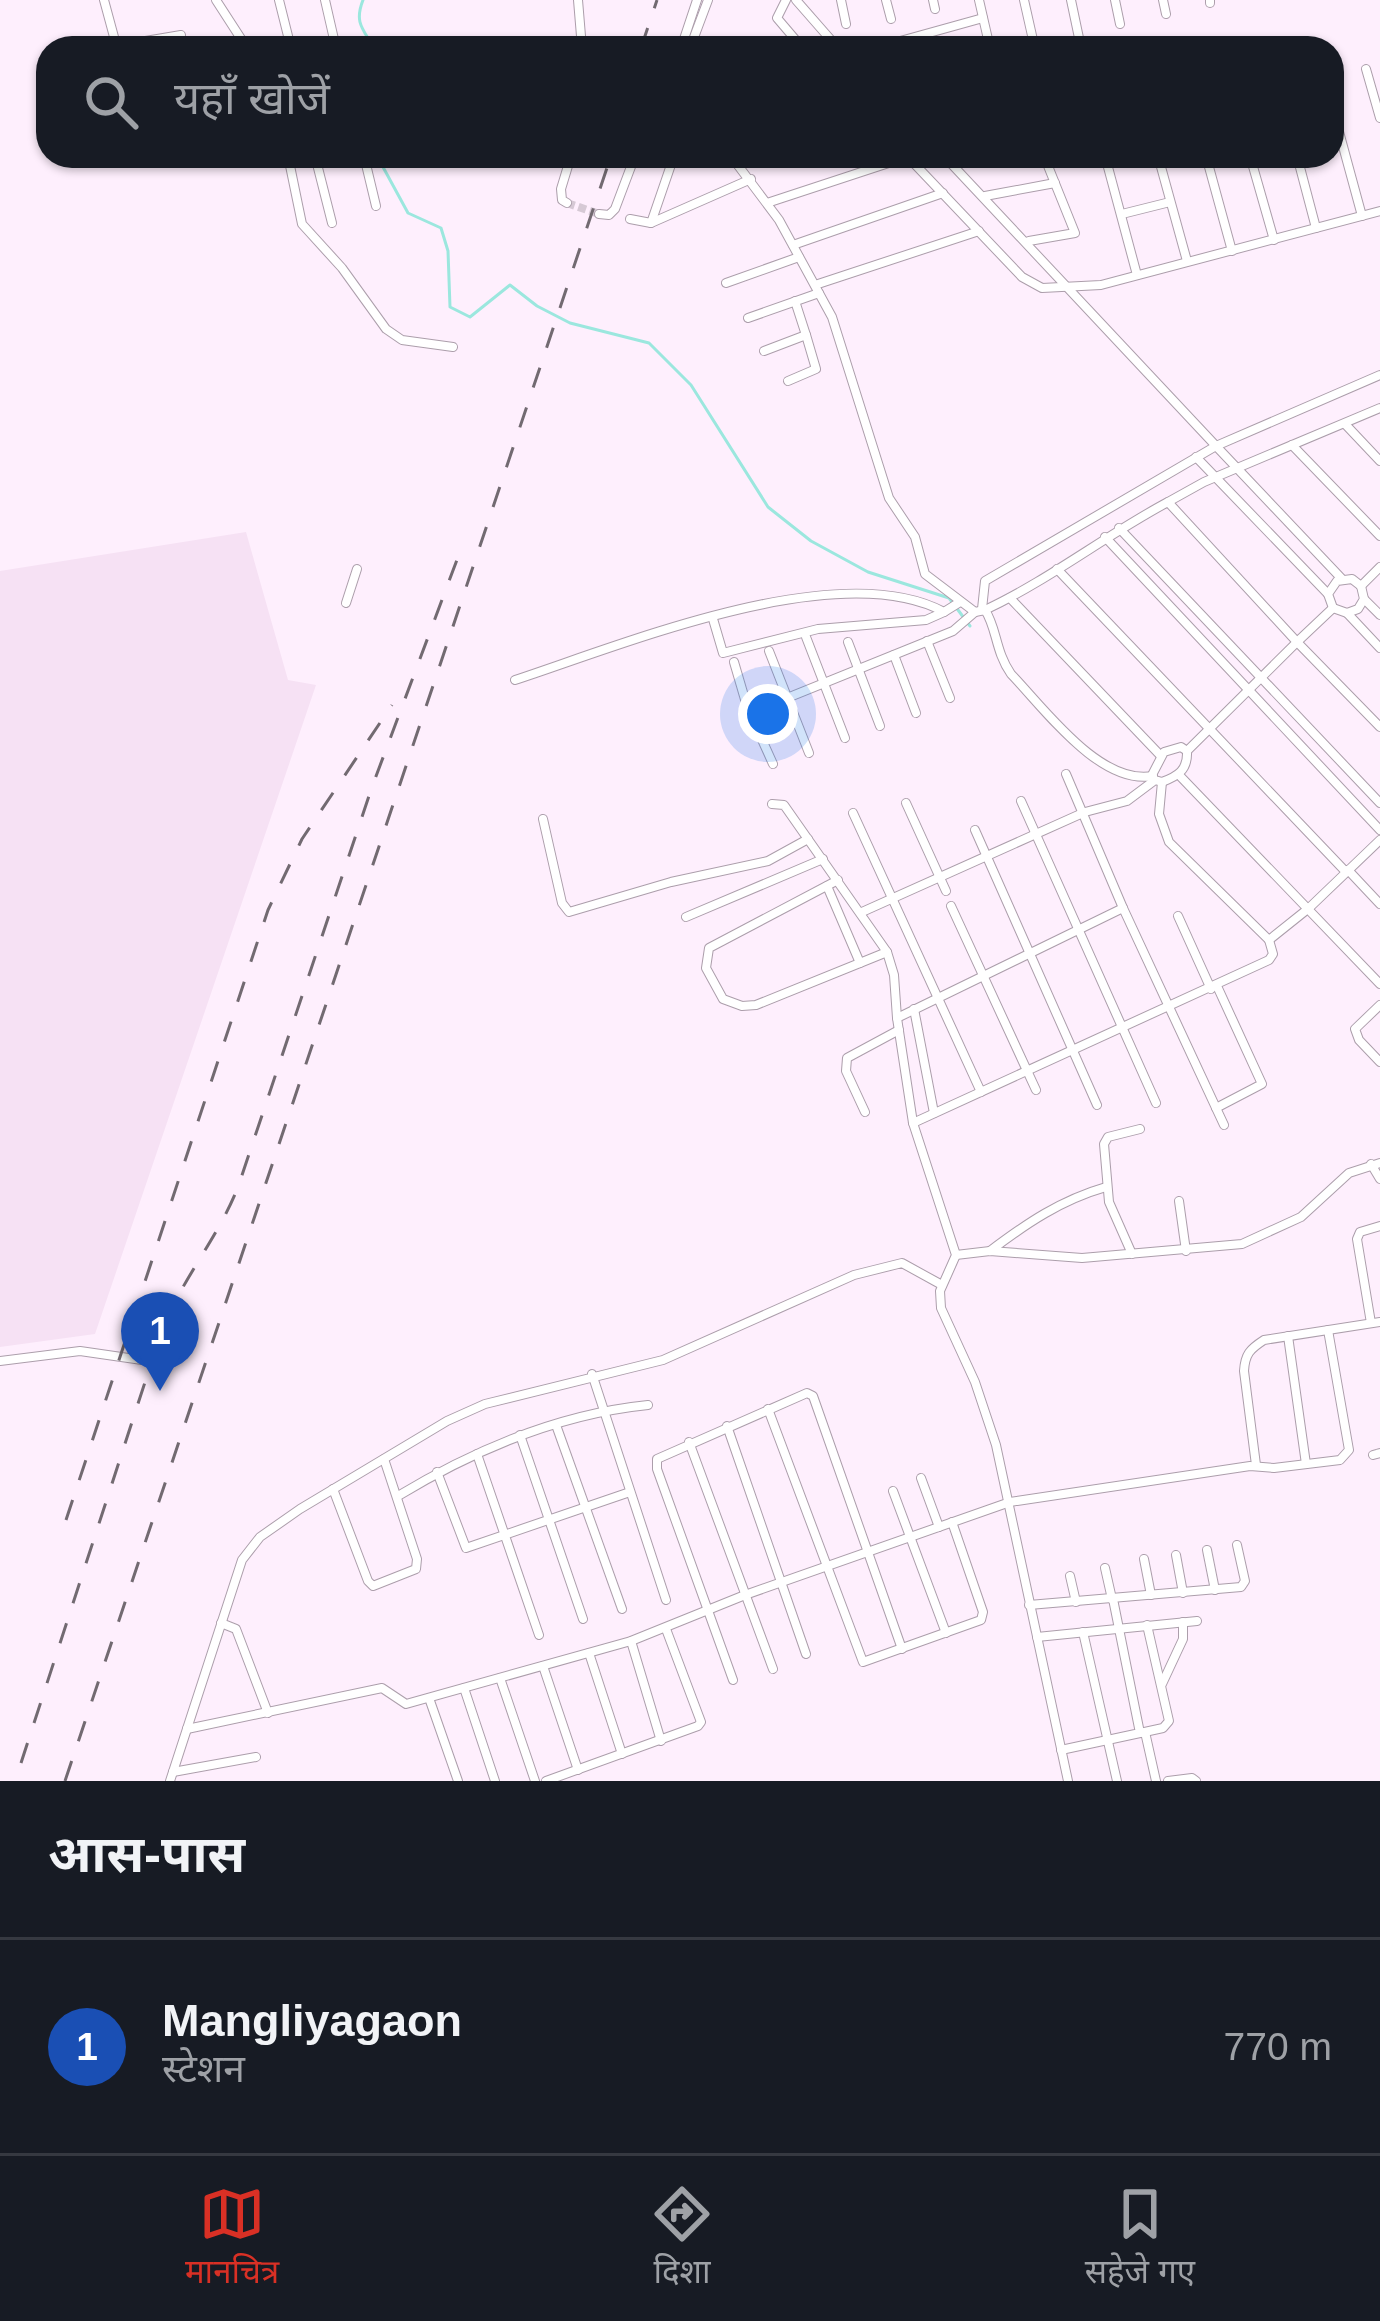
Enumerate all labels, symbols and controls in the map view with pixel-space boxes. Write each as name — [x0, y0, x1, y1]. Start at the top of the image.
search box — [36, 36, 1344, 168]
icon: search — [78, 69, 144, 135]
text: यहाँ खोजें — [174, 73, 330, 124]
your location — [738, 684, 798, 744]
pin: 1 — [121, 1292, 199, 1391]
text: आस-पास — [48, 1826, 245, 1883]
text: Mangliyagaon — [162, 1995, 462, 2046]
text: 1 — [76, 2025, 98, 2068]
text: 770 m — [1224, 2025, 1332, 2068]
text: स्टेशन — [162, 2047, 245, 2090]
tab: मानचित्र — [185, 2181, 279, 2296]
tab: दिशा — [649, 2181, 715, 2296]
tab: सहेजे गए — [1085, 2181, 1195, 2296]

